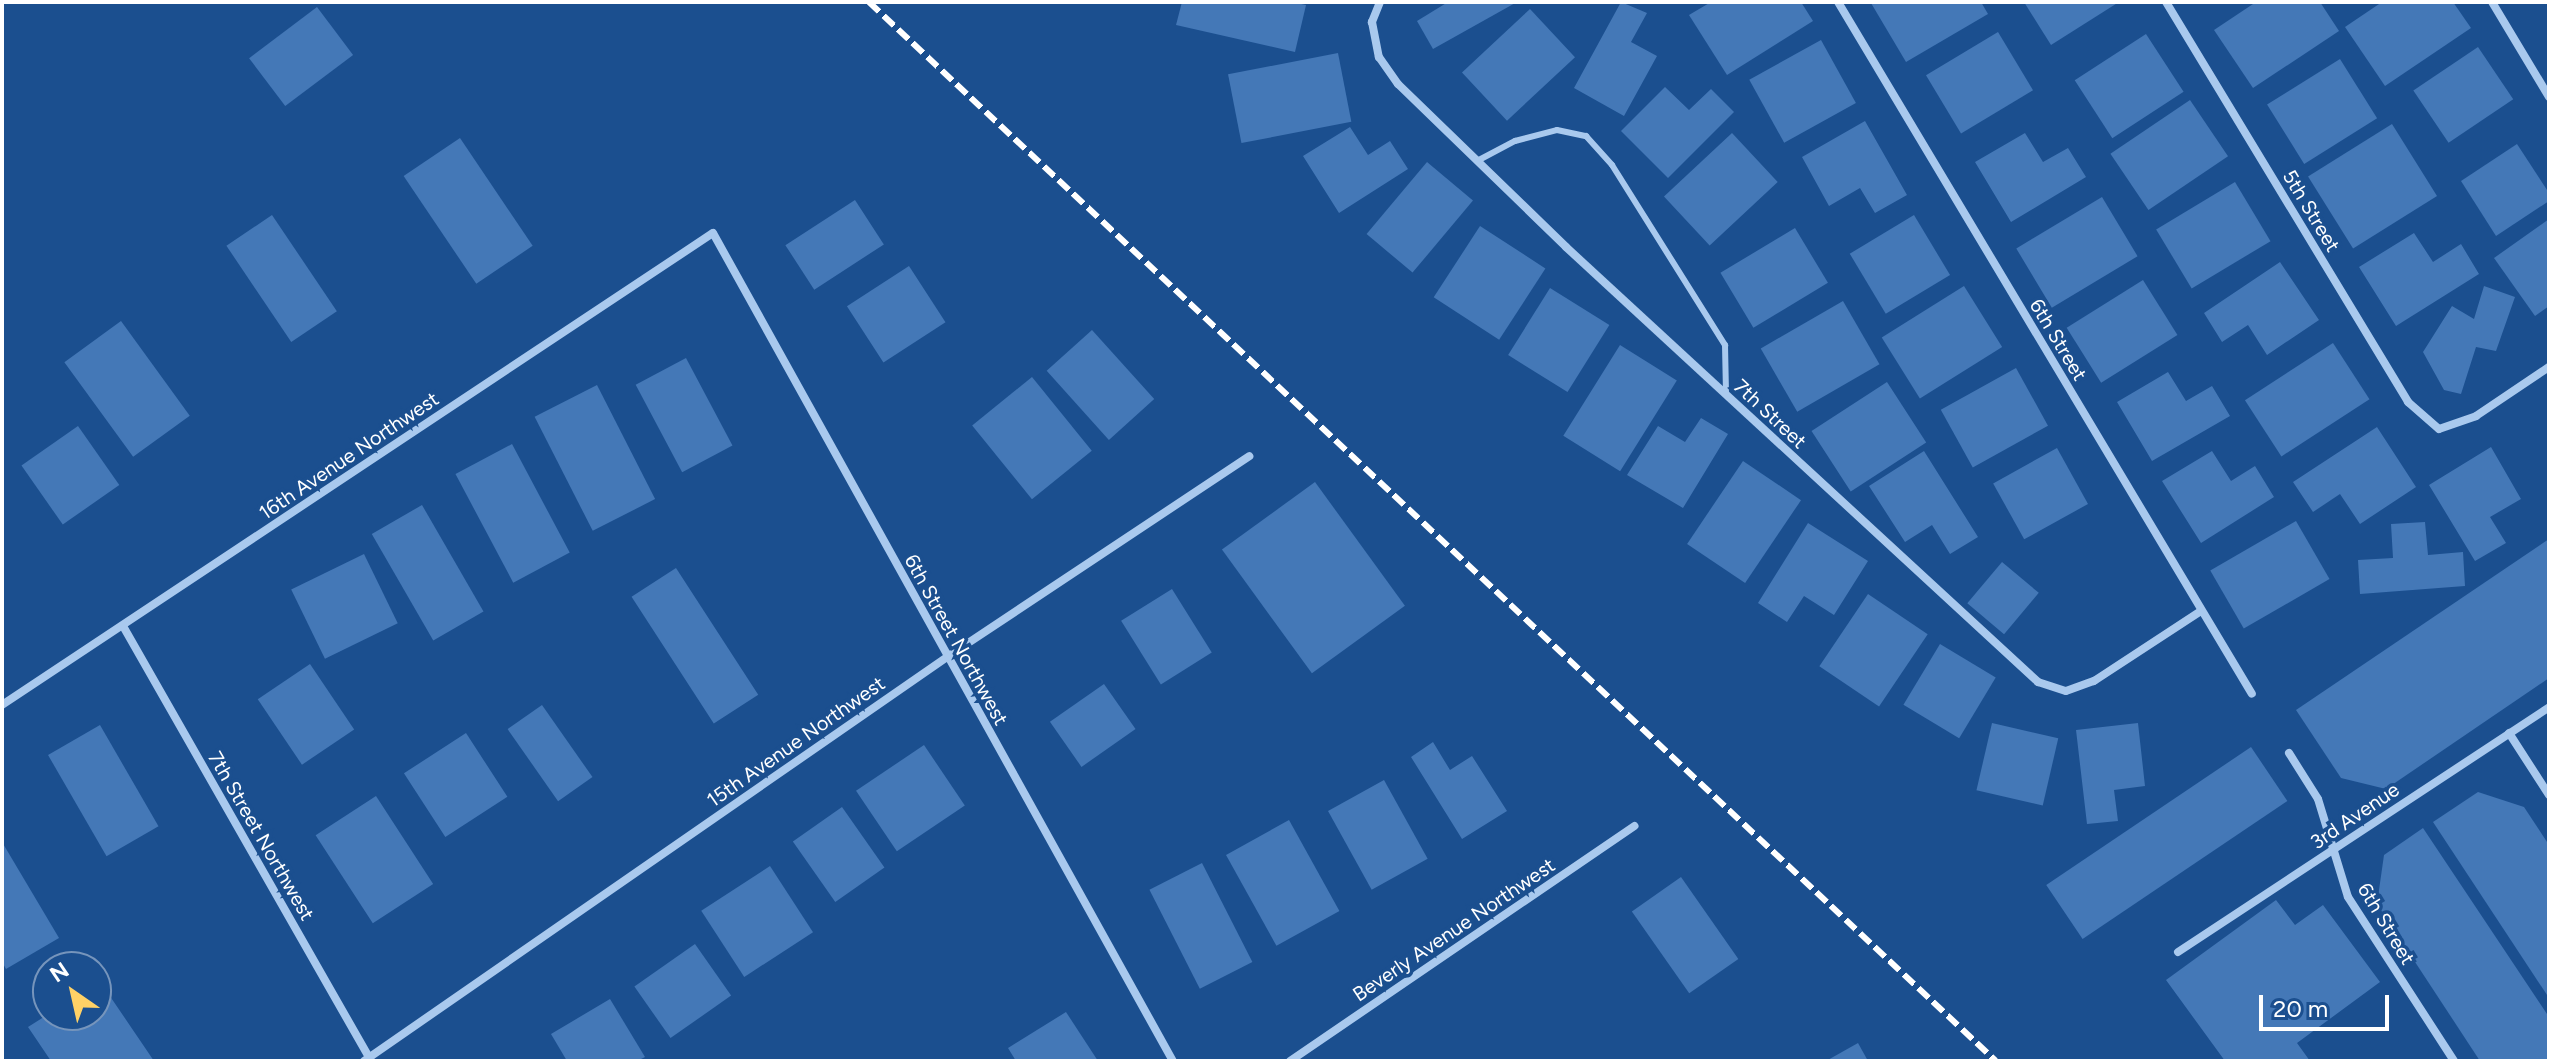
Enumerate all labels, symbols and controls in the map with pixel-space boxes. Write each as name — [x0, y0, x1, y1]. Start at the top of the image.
street label: 5th Street — [2277, 166, 2345, 256]
street label: 6th Street — [2024, 295, 2092, 385]
street label: 7th Street — [1729, 374, 1811, 454]
street label: 16th Avenue Northwest — [255, 387, 443, 525]
street label: 6th Street Northwest — [899, 550, 1013, 730]
street label: 15th Avenue Northwest — [702, 671, 890, 813]
street label: 7th Street Northwest — [203, 747, 319, 925]
street label: 3rd Avenue — [2306, 778, 2404, 854]
street label: Beverly Avenue Northwest — [1348, 853, 1560, 1007]
street label: 6th Street — [2352, 879, 2420, 969]
north arrow — [32, 951, 112, 1031]
text: N — [45, 956, 74, 988]
scale bar — [2263, 979, 2393, 1029]
text: 20 m — [2273, 994, 2328, 1023]

